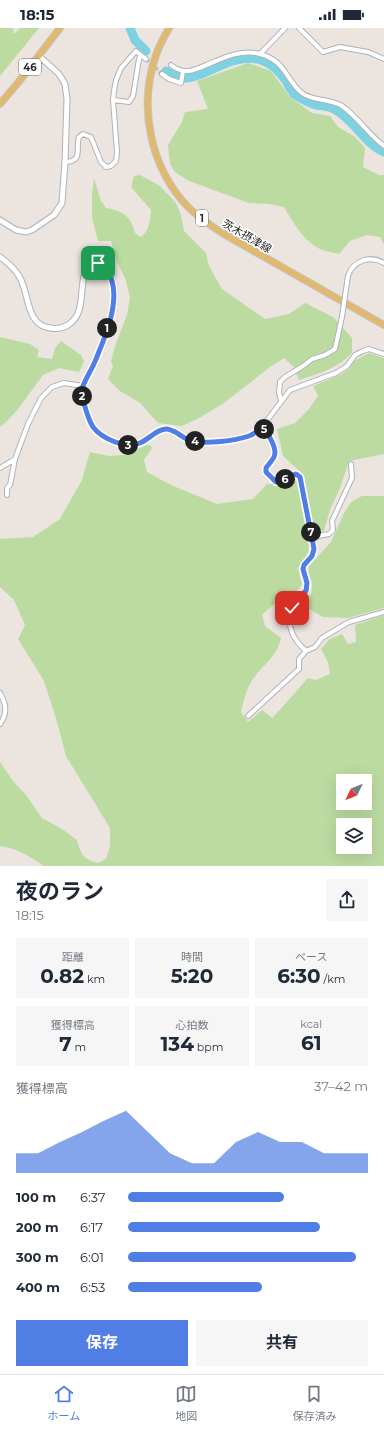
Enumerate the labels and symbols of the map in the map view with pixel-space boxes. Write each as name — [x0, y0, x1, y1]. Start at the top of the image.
road number: 46 — [19, 59, 41, 75]
road number: 1 — [196, 210, 208, 226]
street label: 茨木摂津線 — [220, 216, 274, 256]
pin — [81, 246, 115, 280]
pin: 1 — [97, 318, 117, 338]
pin: 2 — [72, 386, 92, 406]
pin: 5 — [254, 419, 274, 439]
pin: 4 — [185, 431, 205, 451]
pin: 3 — [118, 435, 138, 455]
pin: 6 — [275, 469, 295, 489]
pin: 7 — [301, 522, 321, 542]
pin — [275, 591, 309, 625]
north arrow — [336, 774, 372, 810]

